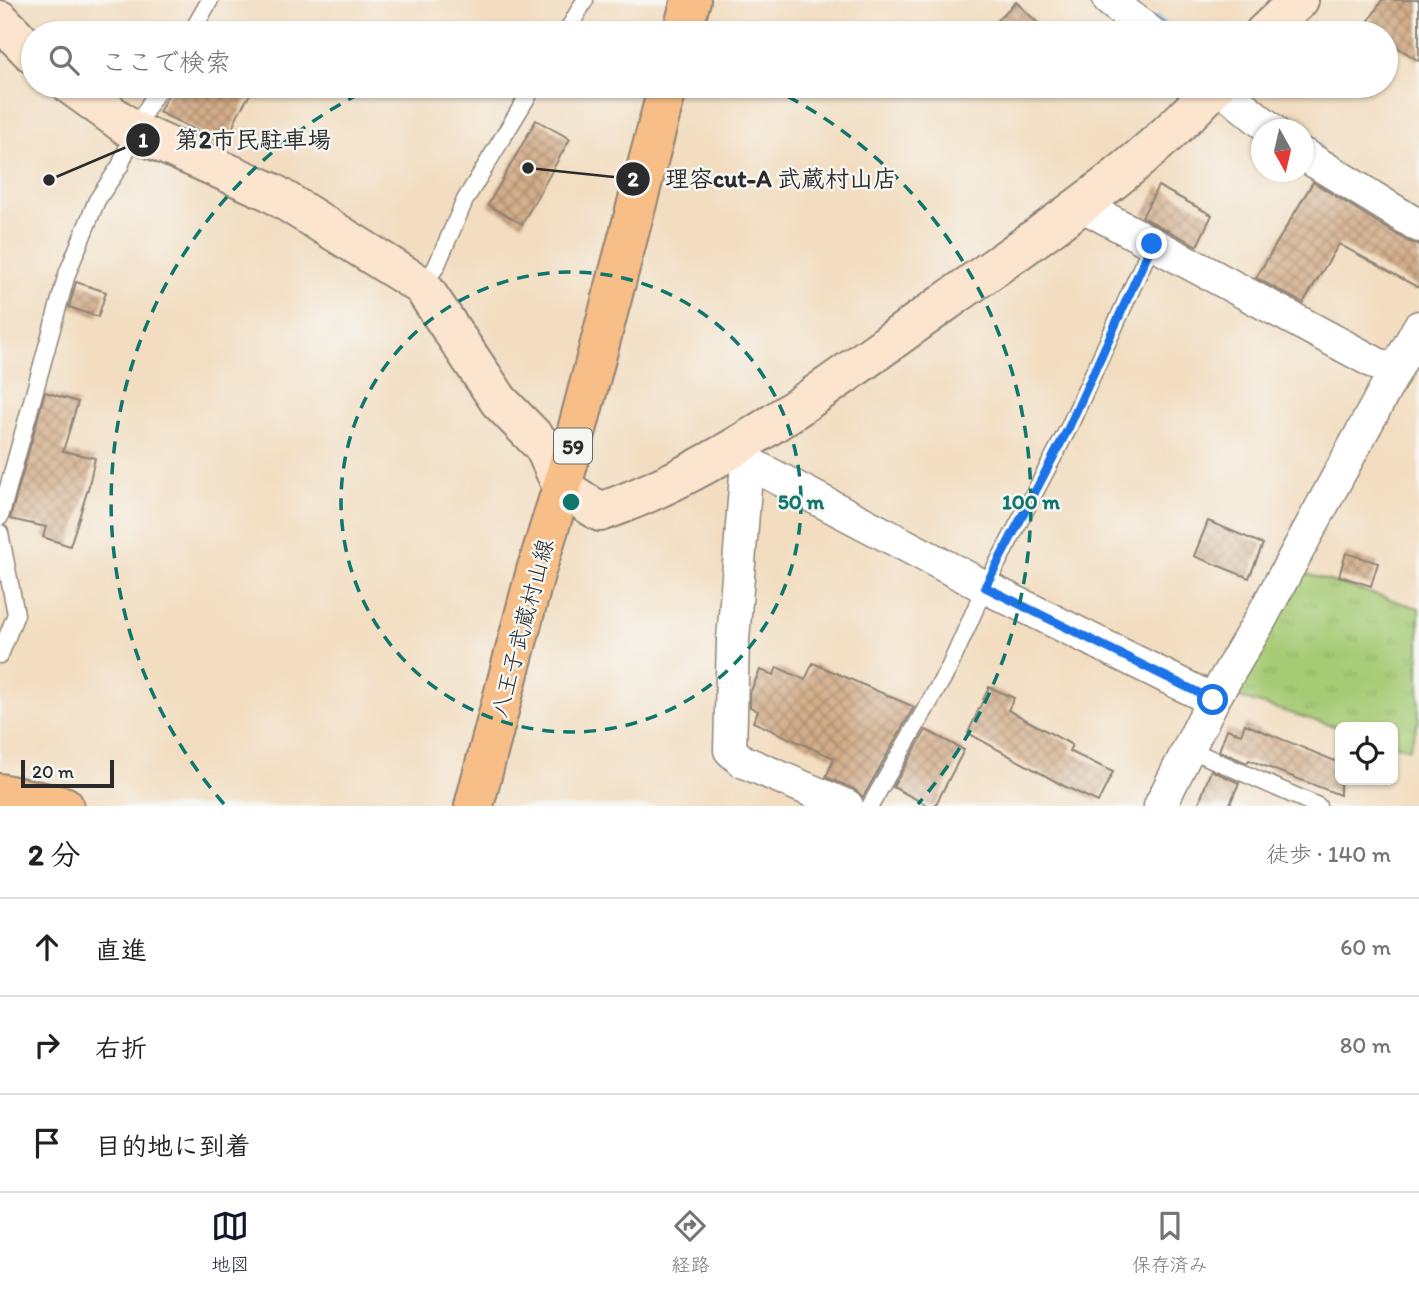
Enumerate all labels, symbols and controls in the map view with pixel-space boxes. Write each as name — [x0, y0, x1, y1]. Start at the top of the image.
search box — [21, 21, 1398, 98]
icon: search — [45, 41, 83, 79]
text: ここで検索 — [101, 46, 231, 78]
callout: 第2市民駐車場 — [126, 117, 346, 162]
north arrow — [1251, 119, 1314, 182]
text: 第2市民駐車場 — [175, 125, 331, 154]
text: 1 — [138, 127, 148, 152]
callout: 理容cut-A 武蔵村山店 — [616, 156, 911, 201]
text: 理容cut-A 武蔵村山店 — [665, 164, 897, 193]
text: 2 — [627, 166, 639, 191]
route end — [1136, 228, 1167, 259]
road number: 59 — [554, 428, 592, 464]
text: 50 m — [778, 489, 825, 514]
text: 100 m — [1002, 489, 1060, 514]
centre of rings — [559, 490, 583, 514]
street label: 八王子武蔵村山線 — [485, 536, 559, 720]
route start — [1197, 684, 1228, 715]
map controls — [1335, 722, 1398, 785]
button: locate — [1335, 722, 1398, 785]
scale bar — [21, 757, 114, 789]
text: 20 m — [32, 760, 74, 783]
text: 2 分 — [28, 836, 81, 873]
text: 徒歩 · 140 m — [1266, 840, 1391, 868]
icon: ahead — [28, 928, 66, 966]
text: 60 m — [1340, 933, 1391, 961]
text: 直進 — [95, 934, 147, 966]
icon: right — [28, 1026, 66, 1064]
text: 80 m — [1340, 1031, 1391, 1059]
text: 右折 — [95, 1032, 147, 1064]
icon: arrive — [28, 1124, 66, 1162]
text: 目的地に到着 — [95, 1130, 251, 1162]
tab: 地図 — [211, 1207, 249, 1276]
tab: 経路 — [671, 1207, 710, 1276]
tab: 保存済み — [1132, 1207, 1208, 1276]

